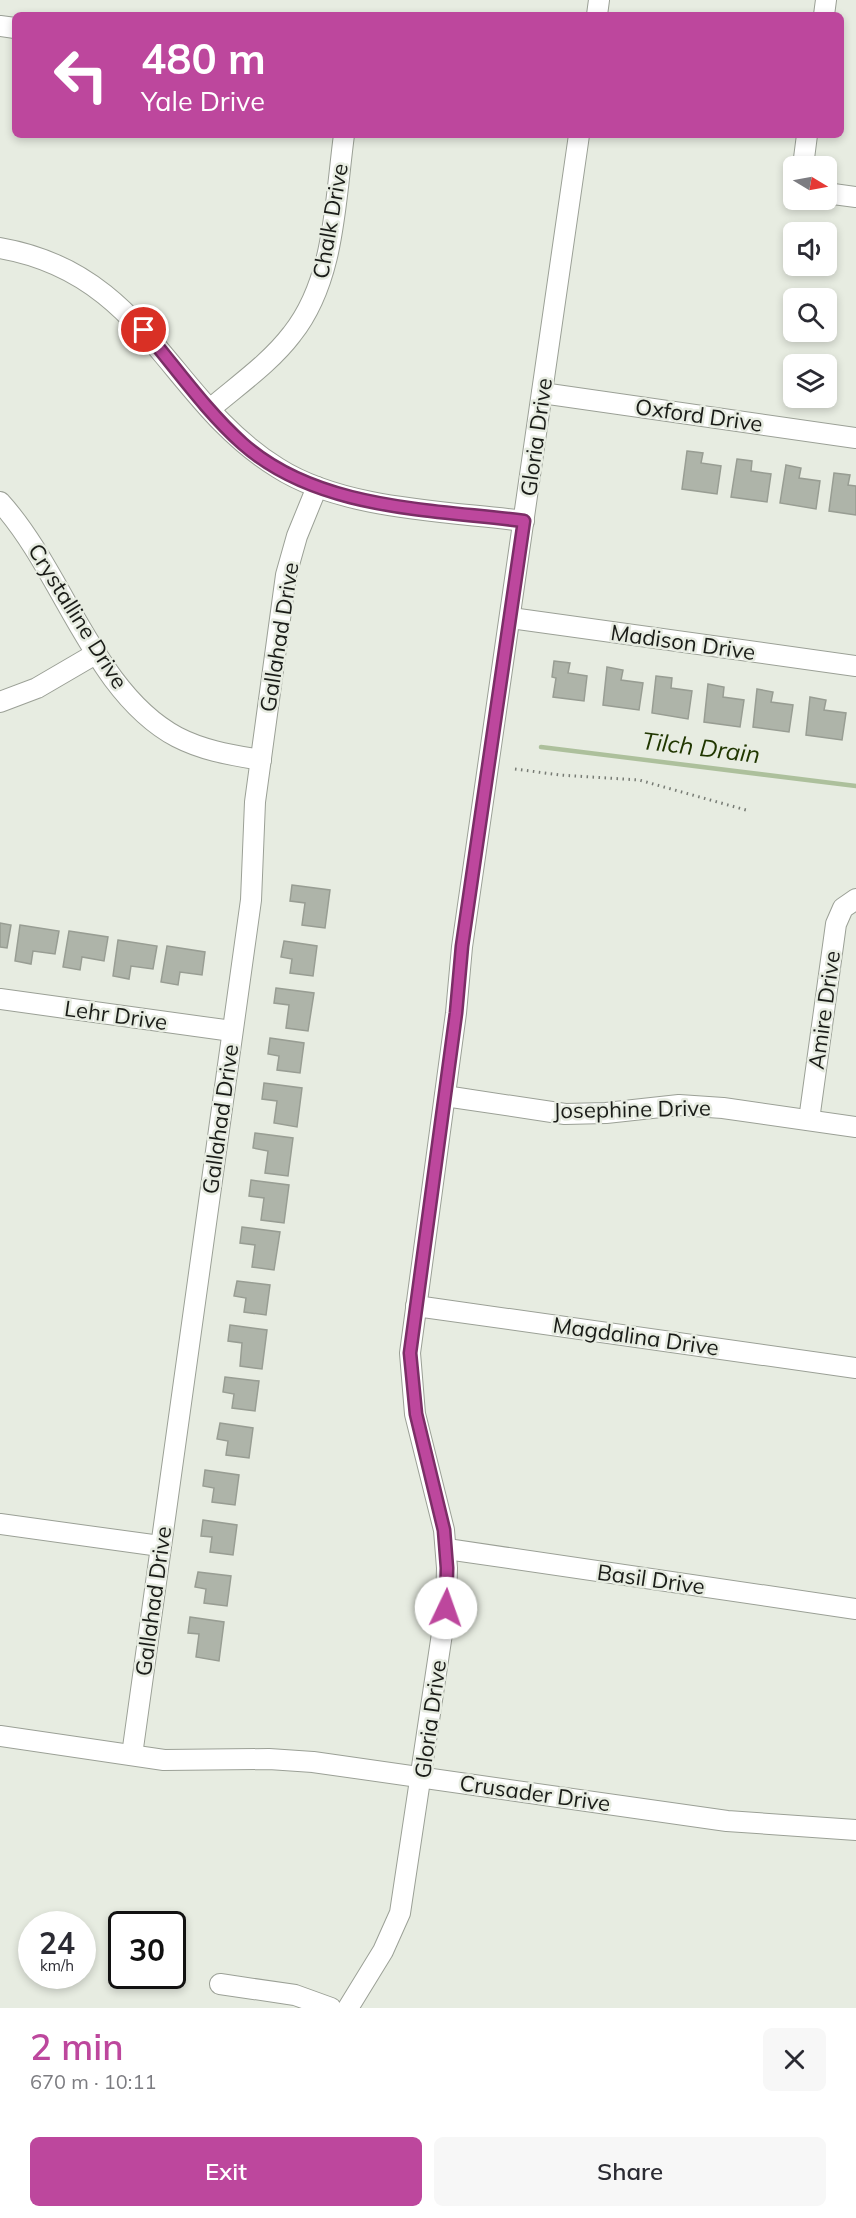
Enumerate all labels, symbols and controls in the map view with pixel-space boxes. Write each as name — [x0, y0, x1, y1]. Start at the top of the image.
text: 480 m — [141, 32, 266, 85]
icon: left — [42, 36, 120, 114]
text: Yale Drive — [141, 84, 265, 118]
north arrow — [783, 156, 837, 210]
map controls — [783, 156, 837, 408]
street label: Chalk Drive — [306, 161, 354, 281]
button: sound — [783, 222, 837, 276]
button: search — [783, 288, 837, 342]
pin — [118, 304, 169, 355]
icon: arrive — [127, 313, 160, 346]
button: layers — [783, 354, 837, 408]
street label: Gloria Drive — [514, 376, 558, 498]
street label: Oxford Drive — [633, 392, 765, 438]
street label: Crystalline Drive — [22, 538, 134, 694]
street label: Gallahad Drive — [253, 560, 305, 714]
street label: Madison Drive — [609, 618, 757, 666]
water label: Tilch Drain — [640, 725, 762, 769]
street label: Amire Drive — [802, 949, 846, 1071]
street label: Lehr Drive — [63, 994, 169, 1036]
street label: Gallahad Drive — [196, 1042, 244, 1196]
street label: Josephine Drive — [553, 1094, 711, 1124]
street label: Magdalina Drive — [551, 1311, 721, 1361]
street label: Gallahad Drive — [129, 1524, 177, 1678]
street label: Basil Drive — [595, 1558, 707, 1600]
position arrow — [414, 1576, 478, 1640]
street label: Gloria Drive — [408, 1658, 452, 1780]
street label: Crusader Drive — [458, 1769, 612, 1817]
speed limit sign: 30 — [108, 1911, 186, 1989]
text: 24 — [39, 1924, 75, 1962]
text: km/h — [40, 1956, 74, 1975]
text: 2 min — [30, 2024, 124, 2069]
button: close — [763, 2028, 826, 2091]
text: 670 m · 10:11 — [30, 2069, 156, 2094]
button: Exit — [30, 2137, 422, 2206]
button: Share — [434, 2137, 826, 2206]

